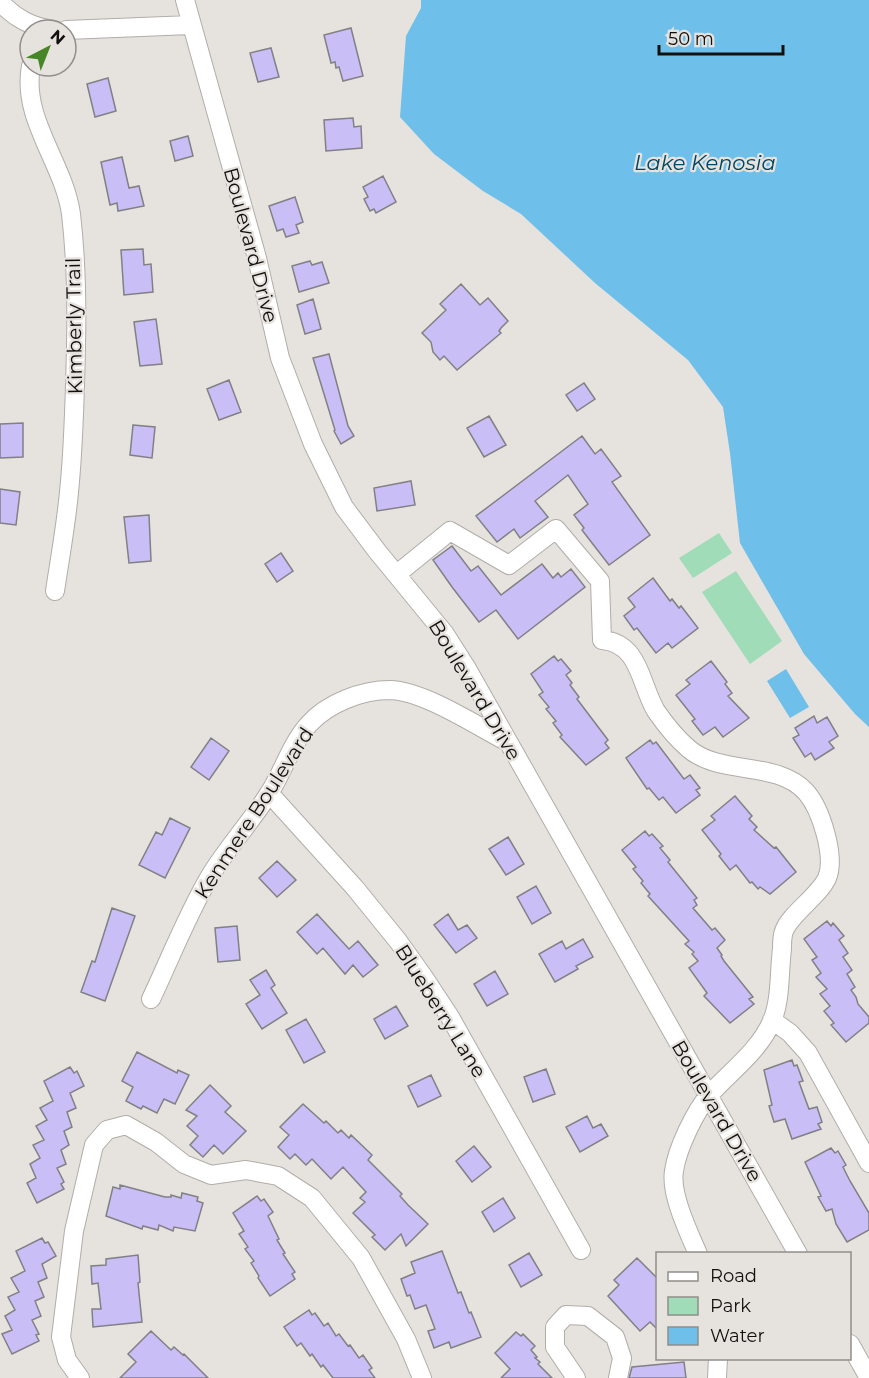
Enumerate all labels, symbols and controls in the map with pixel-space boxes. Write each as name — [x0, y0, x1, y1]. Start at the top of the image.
north arrow — [18, 18, 78, 78]
scale bar — [659, 18, 784, 56]
text: N — [47, 26, 69, 49]
text: 50 m — [668, 28, 714, 50]
water label: Lake Kenosia — [634, 150, 776, 175]
street label: Boulevard Drive — [219, 165, 283, 325]
street label: Kimberly Trail — [61, 257, 87, 395]
street label: Boulevard Drive — [424, 615, 526, 765]
street label: Kenmere Boulevard — [190, 723, 318, 903]
street label: Blueberry Lane — [390, 940, 492, 1082]
street label: Boulevard Drive — [667, 1036, 767, 1186]
legend — [656, 1252, 851, 1360]
text: Road — [710, 1265, 757, 1287]
text: Park — [710, 1295, 751, 1317]
text: Water — [710, 1325, 765, 1347]

